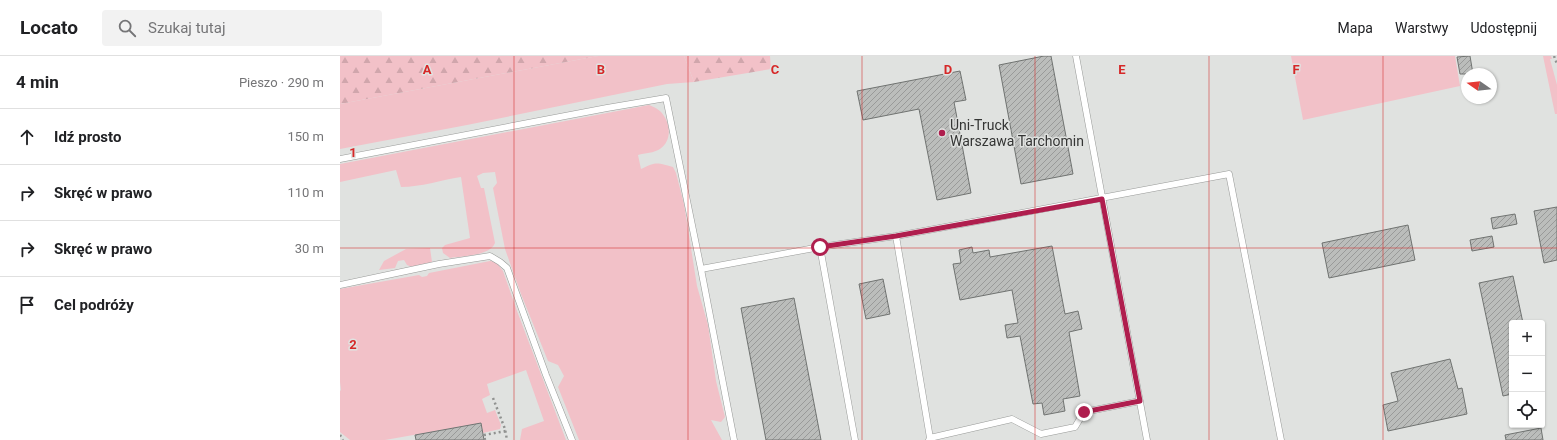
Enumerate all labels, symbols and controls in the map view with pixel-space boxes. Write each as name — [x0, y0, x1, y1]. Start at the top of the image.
search box — [102, 10, 382, 46]
text: Locato — [20, 16, 78, 39]
icon: search — [116, 17, 138, 39]
text: Szukaj tutaj — [148, 19, 226, 37]
text: Mapa — [1338, 20, 1373, 36]
text: Warstwy — [1395, 20, 1448, 36]
text: Udostępnij — [1470, 20, 1537, 36]
text: A — [423, 62, 432, 77]
text: B — [597, 62, 605, 77]
text: C — [771, 62, 780, 77]
text: D — [944, 62, 952, 77]
text: E — [1118, 62, 1126, 77]
text: F — [1292, 62, 1300, 77]
north arrow — [1461, 68, 1497, 104]
text: 4 min — [16, 72, 59, 92]
text: Pieszo · 290 m — [239, 75, 324, 90]
place label: Uni-Truck Warszawa Tarchomin — [950, 117, 1084, 149]
icon: ahead — [16, 126, 38, 148]
text: Idź prosto — [54, 128, 121, 146]
marker: Uni-Truck Warszawa Tarchomin — [937, 128, 947, 138]
text: 150 m — [287, 129, 324, 144]
text: 1 — [349, 145, 357, 160]
icon: right — [16, 182, 38, 204]
text: Skręć w prawo — [54, 184, 152, 202]
text: 110 m — [287, 185, 324, 200]
icon: right — [16, 238, 38, 260]
route start — [811, 238, 829, 256]
text: Skręć w prawo — [54, 240, 152, 258]
text: 30 m — [295, 241, 324, 256]
icon: arrive — [16, 294, 38, 316]
text: Cel podróży — [54, 296, 134, 314]
map controls — [1509, 320, 1545, 428]
button: + — [1509, 320, 1545, 356]
text: 2 — [349, 337, 357, 352]
button: − — [1509, 356, 1545, 392]
button: locate — [1509, 392, 1545, 428]
route end — [1075, 403, 1093, 421]

